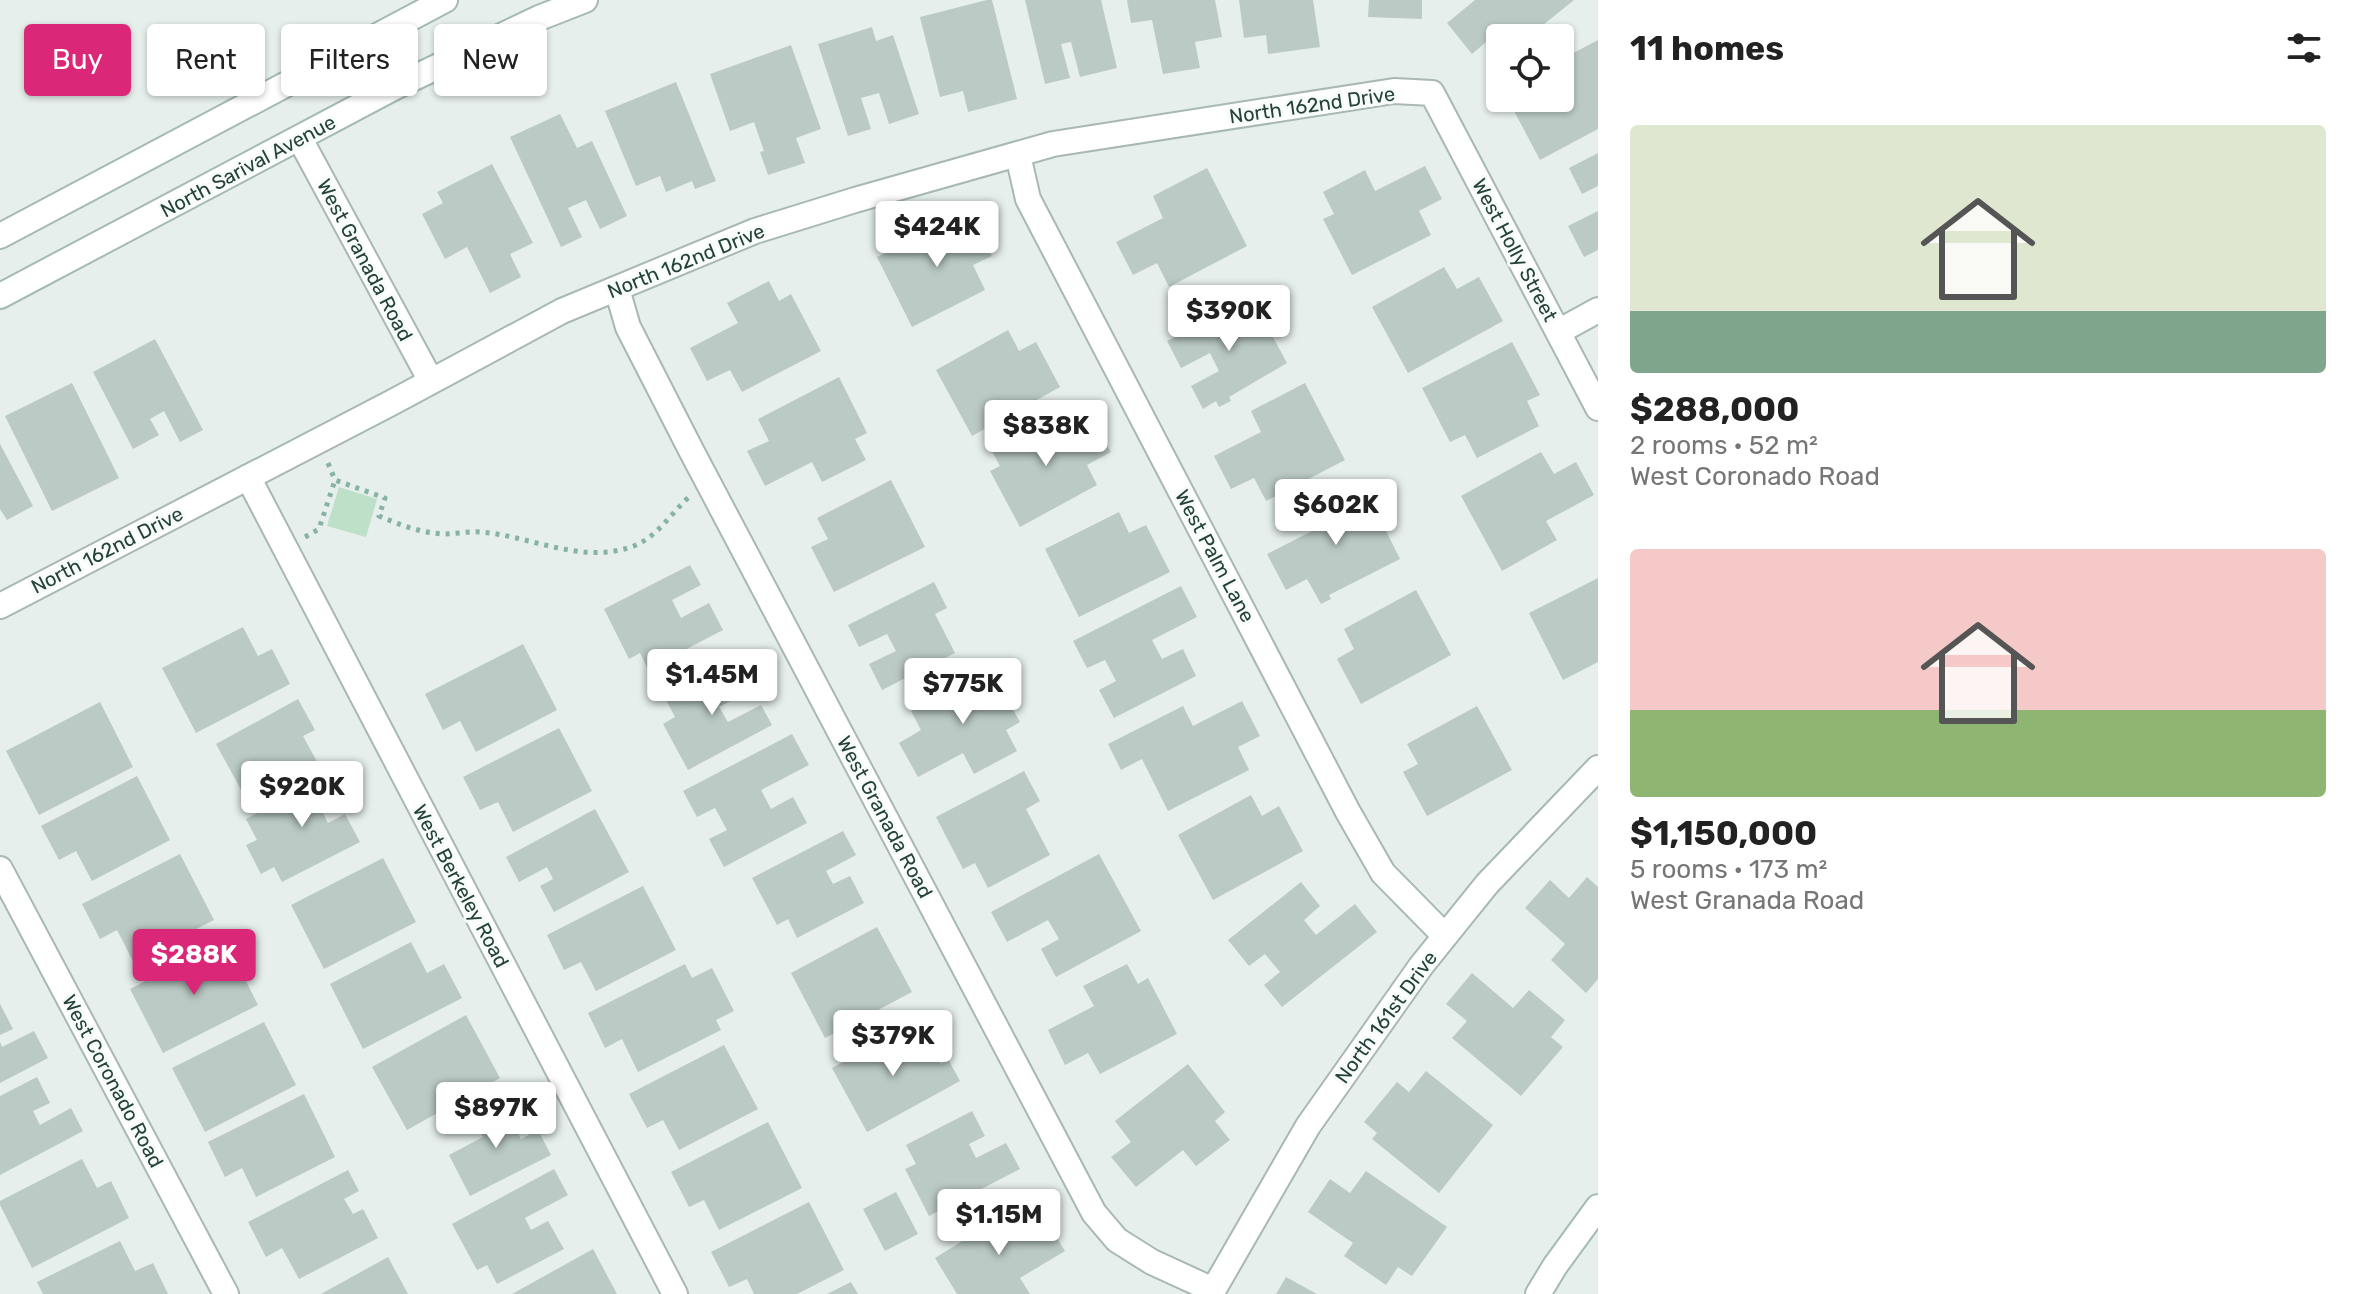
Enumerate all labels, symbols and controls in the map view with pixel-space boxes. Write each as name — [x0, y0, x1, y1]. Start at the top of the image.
chip: Buy — [24, 24, 131, 96]
chip: Rent — [147, 24, 265, 96]
chip: Filters — [281, 24, 418, 96]
chip: New — [434, 24, 547, 96]
map controls — [1486, 24, 1574, 112]
button: locate — [1486, 24, 1574, 112]
icon: filters — [2282, 26, 2326, 70]
text: 11 homes — [1630, 28, 1784, 69]
street label: North 162nd Drive — [1227, 81, 1397, 129]
street label: North Sarival Avenue — [156, 110, 340, 222]
street label: West Holly Street — [1467, 174, 1563, 326]
street label: West Granada Road — [312, 175, 418, 345]
icon: home — [1906, 177, 2050, 321]
pin: $424K — [881, 201, 993, 269]
text: $424K — [894, 211, 980, 242]
street label: North 162nd Drive — [604, 219, 768, 303]
pin: $390K — [1173, 285, 1285, 353]
text: $390K — [1186, 295, 1272, 326]
text: $288,000 — [1630, 389, 1799, 430]
pin: $838K — [990, 400, 1102, 468]
text: $838K — [1003, 410, 1089, 441]
text: 2 rooms · 52 m² — [1630, 430, 1818, 461]
text: West Coronado Road — [1630, 461, 1880, 492]
pin: $602K — [1280, 479, 1392, 547]
street label: West Palm Lane — [1170, 486, 1260, 626]
text: $602K — [1293, 489, 1379, 520]
street label: North 162nd Drive — [27, 501, 187, 599]
icon: home — [1906, 601, 2050, 745]
pin: $1.45M — [647, 649, 777, 717]
pin: $775K — [907, 658, 1019, 726]
text: $1.45M — [665, 659, 759, 690]
text: $775K — [922, 668, 1004, 699]
street label: West Granada Road — [832, 732, 938, 902]
pin: $920K — [246, 761, 358, 829]
text: $920K — [259, 771, 345, 802]
street label: West Berkeley Road — [408, 800, 514, 972]
text: $1,150,000 — [1630, 813, 1817, 854]
text: 5 rooms · 173 m² — [1630, 854, 1827, 885]
text: West Granada Road — [1630, 885, 1864, 916]
pin: $288K — [138, 929, 250, 997]
text: $288K — [151, 939, 237, 970]
street label: North 161st Drive — [1330, 946, 1442, 1088]
street label: West Coronado Road — [57, 990, 169, 1172]
pin: $379K — [837, 1010, 949, 1078]
text: $379K — [851, 1020, 935, 1051]
pin: $897K — [440, 1082, 552, 1150]
text: $897K — [454, 1092, 538, 1123]
pin: $1.15M — [934, 1189, 1064, 1257]
text: $1.15M — [955, 1199, 1043, 1230]

